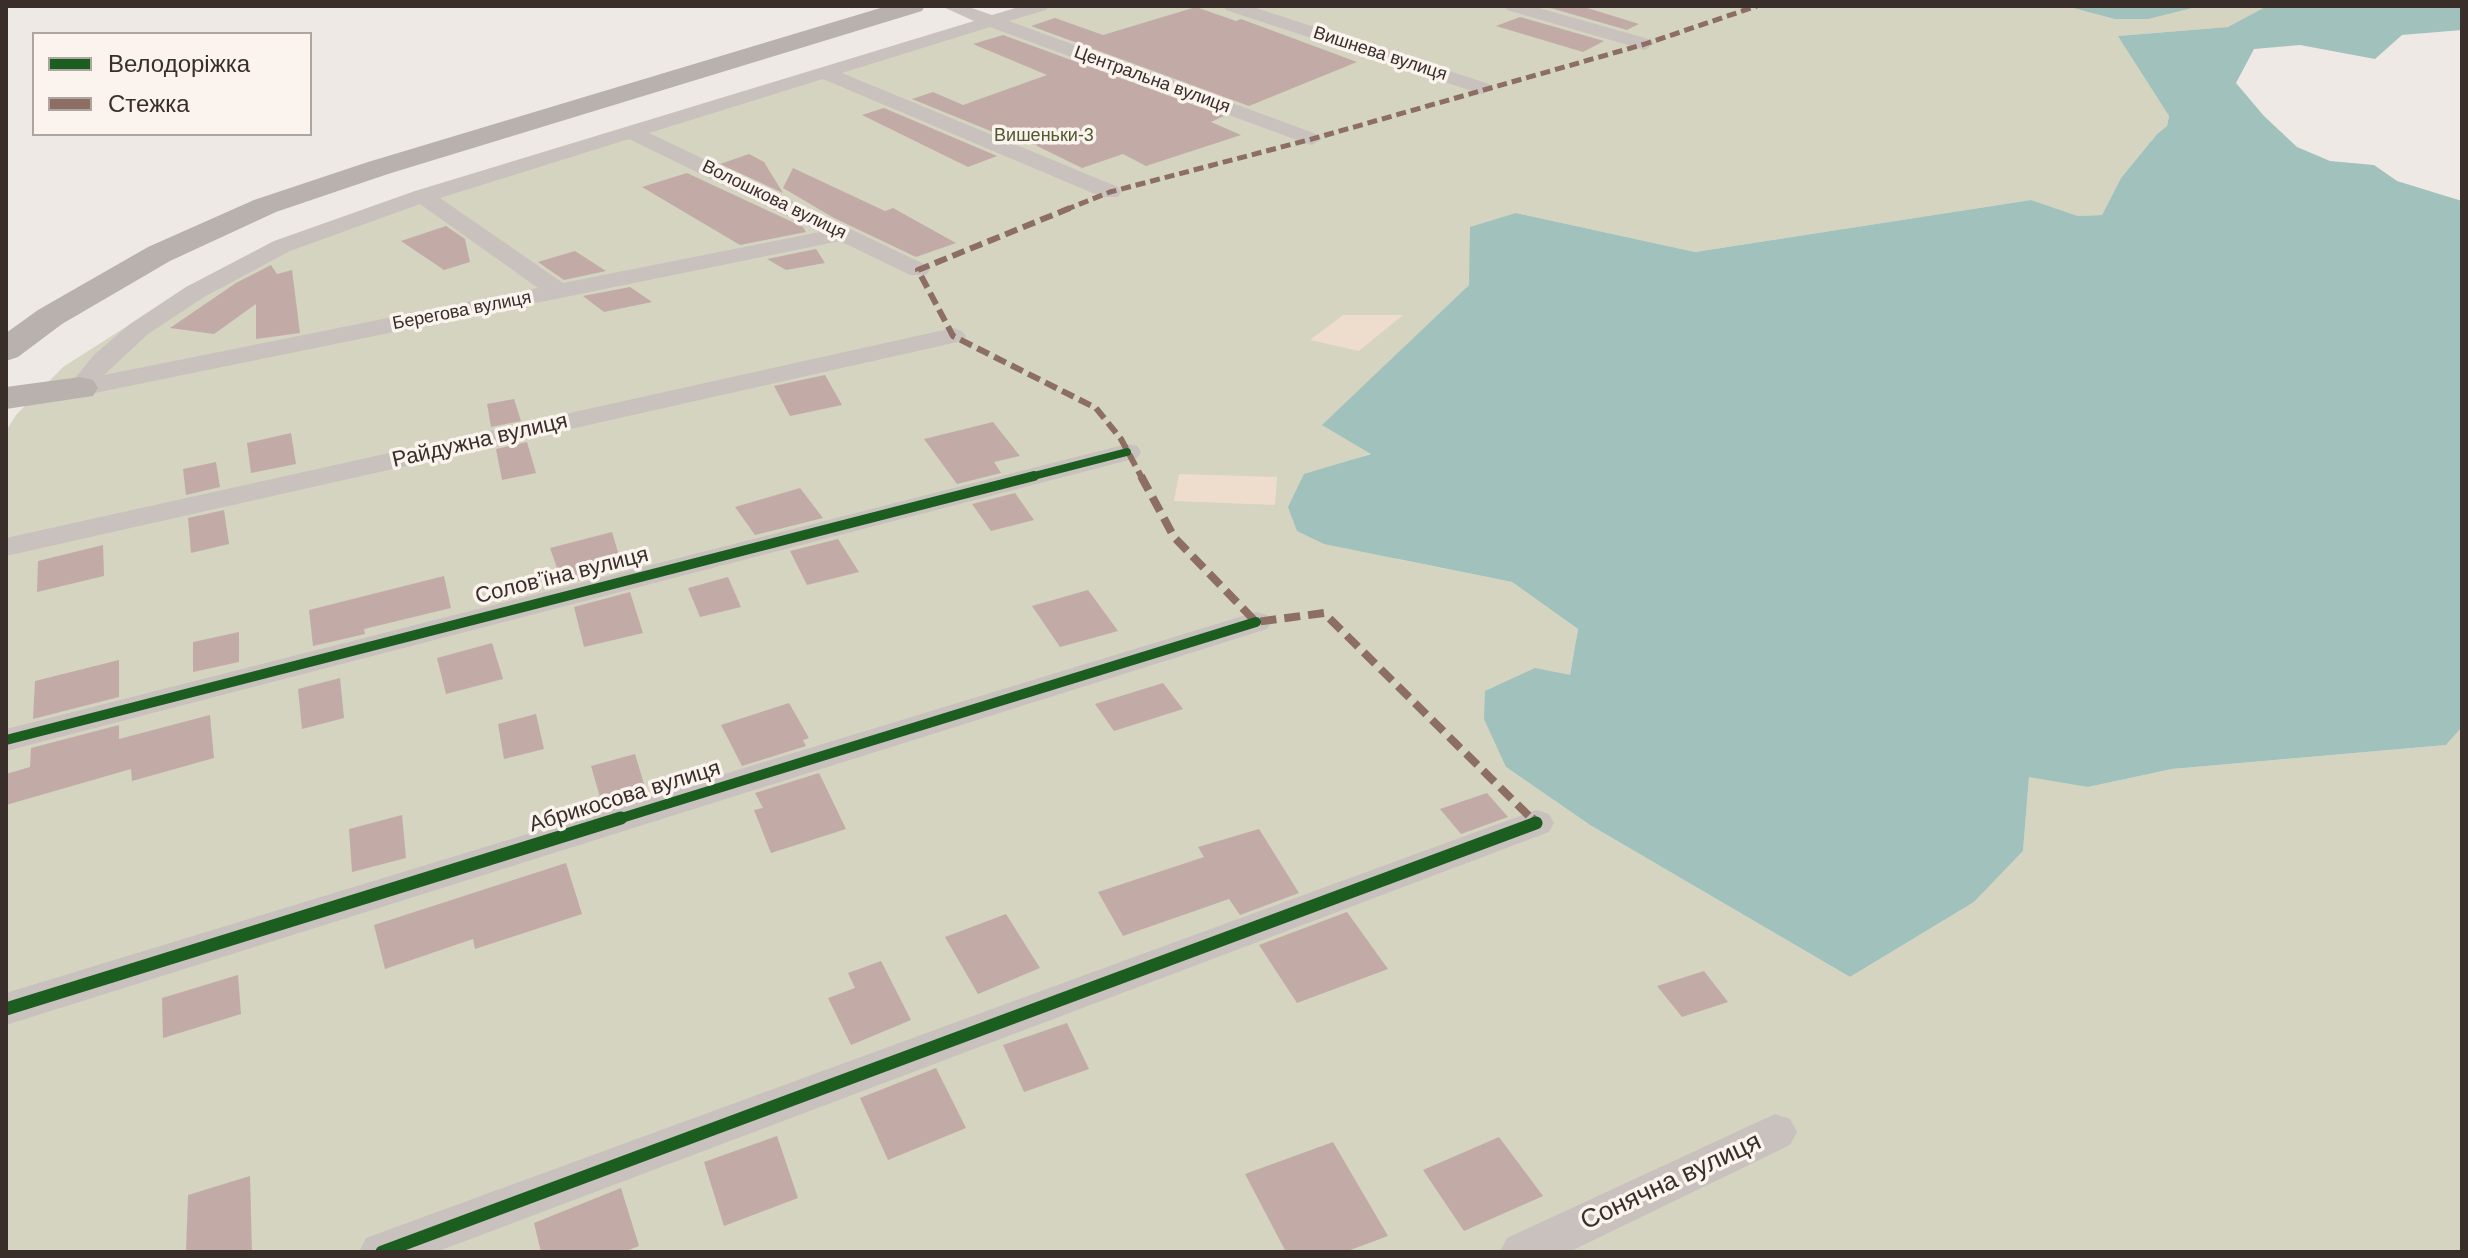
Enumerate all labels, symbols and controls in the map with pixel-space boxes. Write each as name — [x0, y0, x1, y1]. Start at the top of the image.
street label: Вишнева вулиця — [1310, 22, 1450, 86]
legend — [32, 32, 312, 136]
street label: Центральна вулиця — [1071, 42, 1233, 118]
text: Велодоріжка — [108, 50, 250, 77]
text: Стежка — [108, 90, 190, 117]
park label: Вишеньки-3 — [994, 125, 1094, 147]
street label: Волошкова вулиця — [698, 156, 850, 244]
street label: Берегова вулиця — [391, 287, 533, 335]
street label: Райдужна вулиця — [390, 408, 570, 474]
street label: Соловʼїна вулиця — [473, 542, 651, 610]
street label: Абрикосова вулиця — [526, 755, 724, 839]
street label: Сонячна вулиця — [1576, 1127, 1766, 1237]

